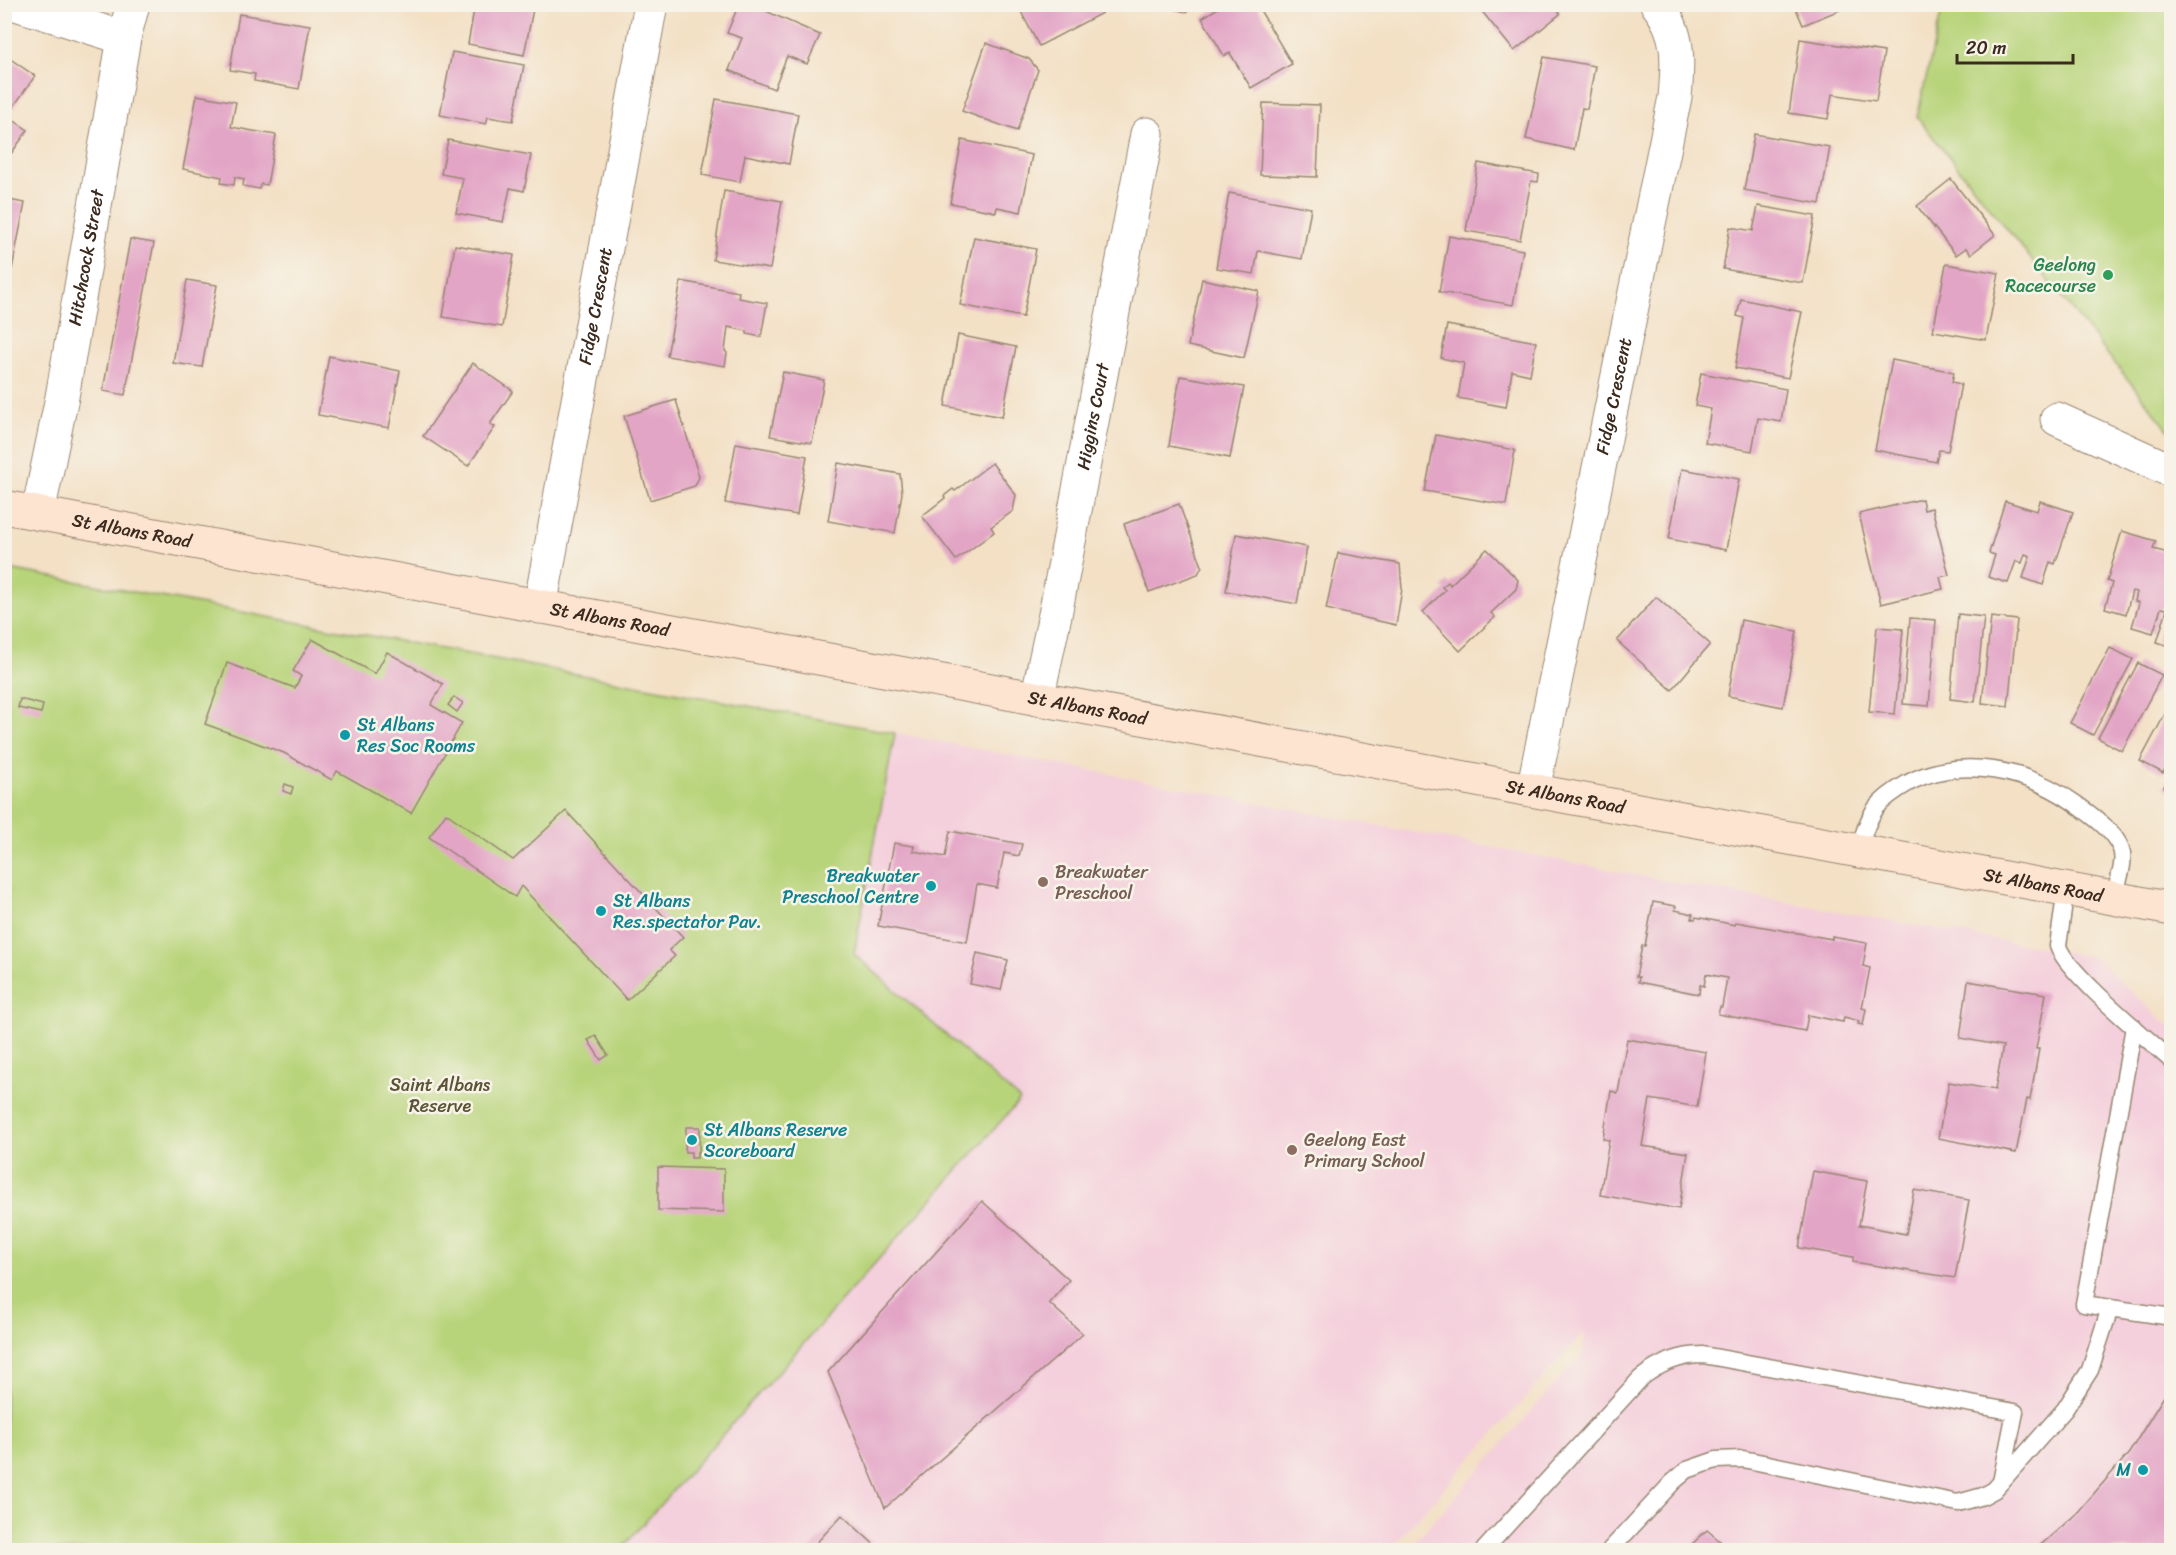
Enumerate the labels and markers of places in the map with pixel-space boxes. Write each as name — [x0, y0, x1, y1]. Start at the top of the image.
place label: Geelong Racecourse — [2005, 249, 2096, 302]
marker: Geelong Racecourse — [2101, 268, 2115, 282]
place label: St Albans Res Soc Rooms — [357, 709, 476, 762]
marker: St Albans Res Soc Rooms — [338, 728, 352, 742]
place label: Breakwater Preschool — [1055, 856, 1149, 909]
place label: Breakwater Preschool Centre — [782, 860, 921, 913]
marker: Breakwater Preschool — [1036, 875, 1050, 889]
marker: Breakwater Preschool Centre — [924, 879, 938, 893]
place label: St Albans Res.spectator Pav. — [613, 885, 762, 938]
marker: St Albans Res.spectator Pav. — [594, 904, 608, 918]
place label: St Albans Reserve Scoreboard — [704, 1114, 847, 1167]
place label: Geelong East Primary School — [1304, 1124, 1426, 1177]
marker: St Albans Reserve Scoreboard — [685, 1133, 699, 1147]
marker: Geelong East Primary School — [1285, 1143, 1299, 1157]
place label: M — [2116, 1454, 2131, 1486]
marker: M — [2136, 1463, 2150, 1477]

